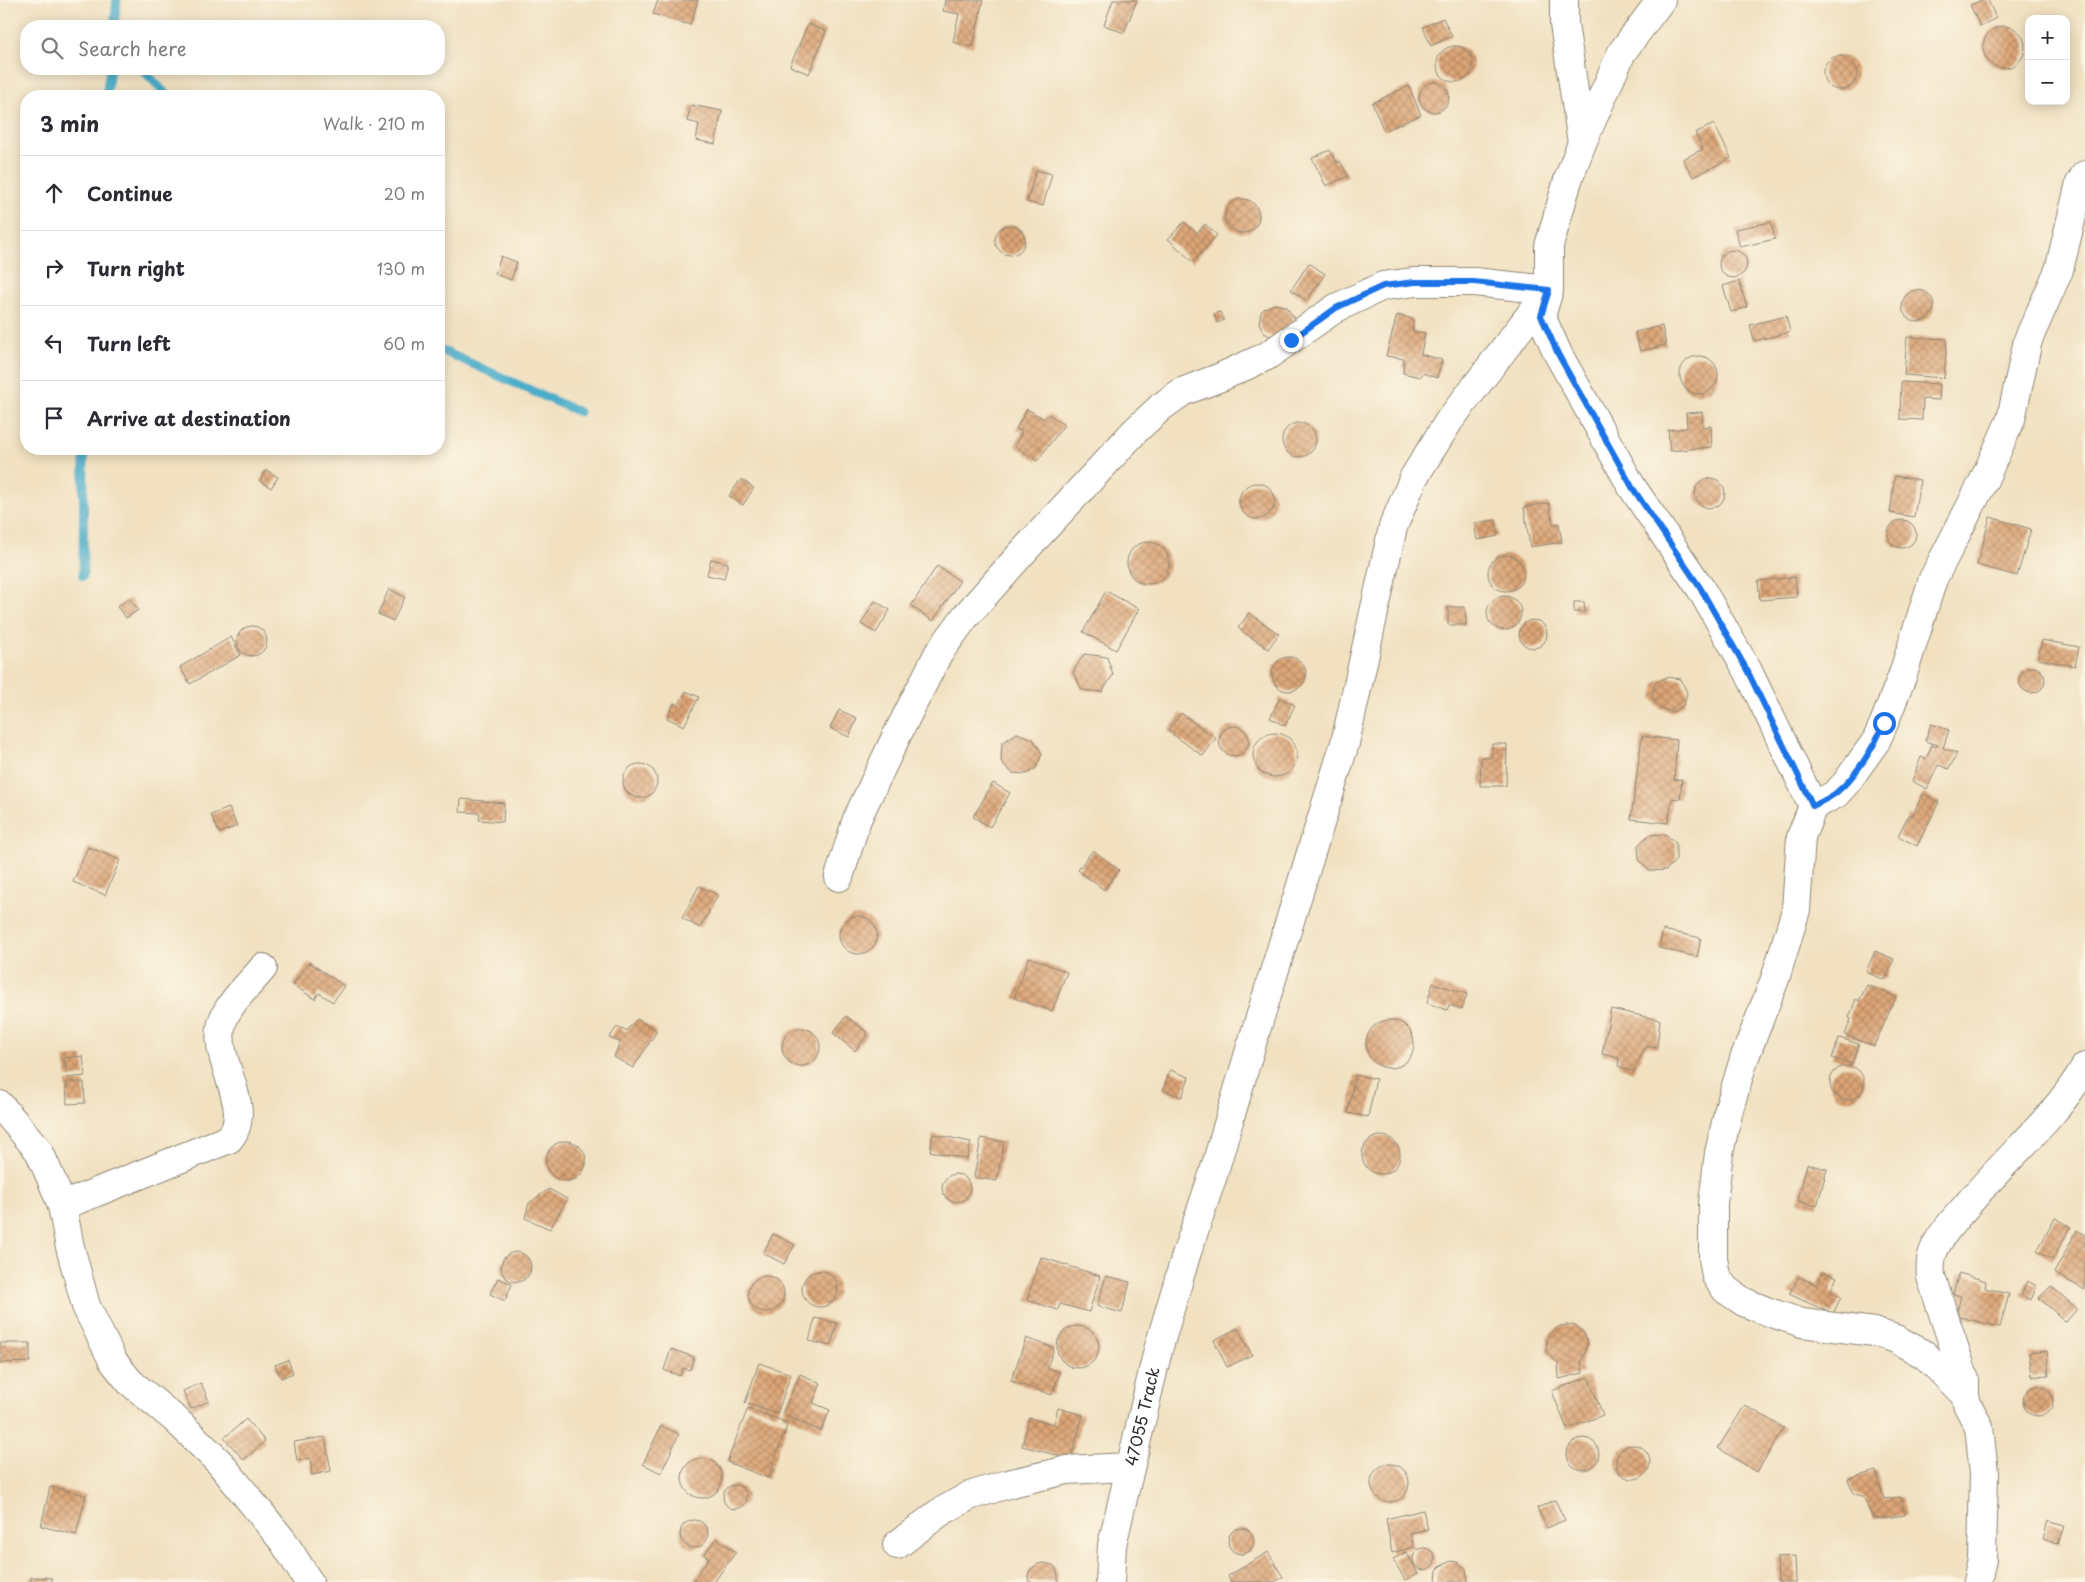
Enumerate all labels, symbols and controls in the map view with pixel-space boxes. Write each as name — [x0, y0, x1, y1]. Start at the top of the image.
map controls — [2025, 15, 2070, 105]
button: + — [2025, 15, 2070, 60]
search box — [20, 20, 445, 75]
icon: search — [38, 34, 66, 62]
text: Search here — [78, 34, 187, 62]
button: − — [2025, 60, 2070, 105]
text: 3 min — [40, 107, 99, 139]
text: Walk · 210 m — [323, 111, 425, 135]
icon: ahead — [40, 179, 68, 207]
text: Continue — [87, 179, 173, 207]
text: 20 m — [384, 181, 425, 205]
icon: right — [40, 254, 68, 282]
text: Turn right — [87, 254, 185, 282]
text: 130 m — [377, 256, 425, 280]
icon: left — [40, 329, 68, 357]
text: Turn left — [87, 329, 171, 357]
route end — [1280, 329, 1303, 352]
text: 60 m — [383, 331, 425, 355]
icon: arrive — [40, 404, 68, 432]
text: Arrive at destination — [87, 404, 291, 432]
route start — [1873, 712, 1896, 735]
street label: 47055 Track — [1118, 1364, 1165, 1468]

